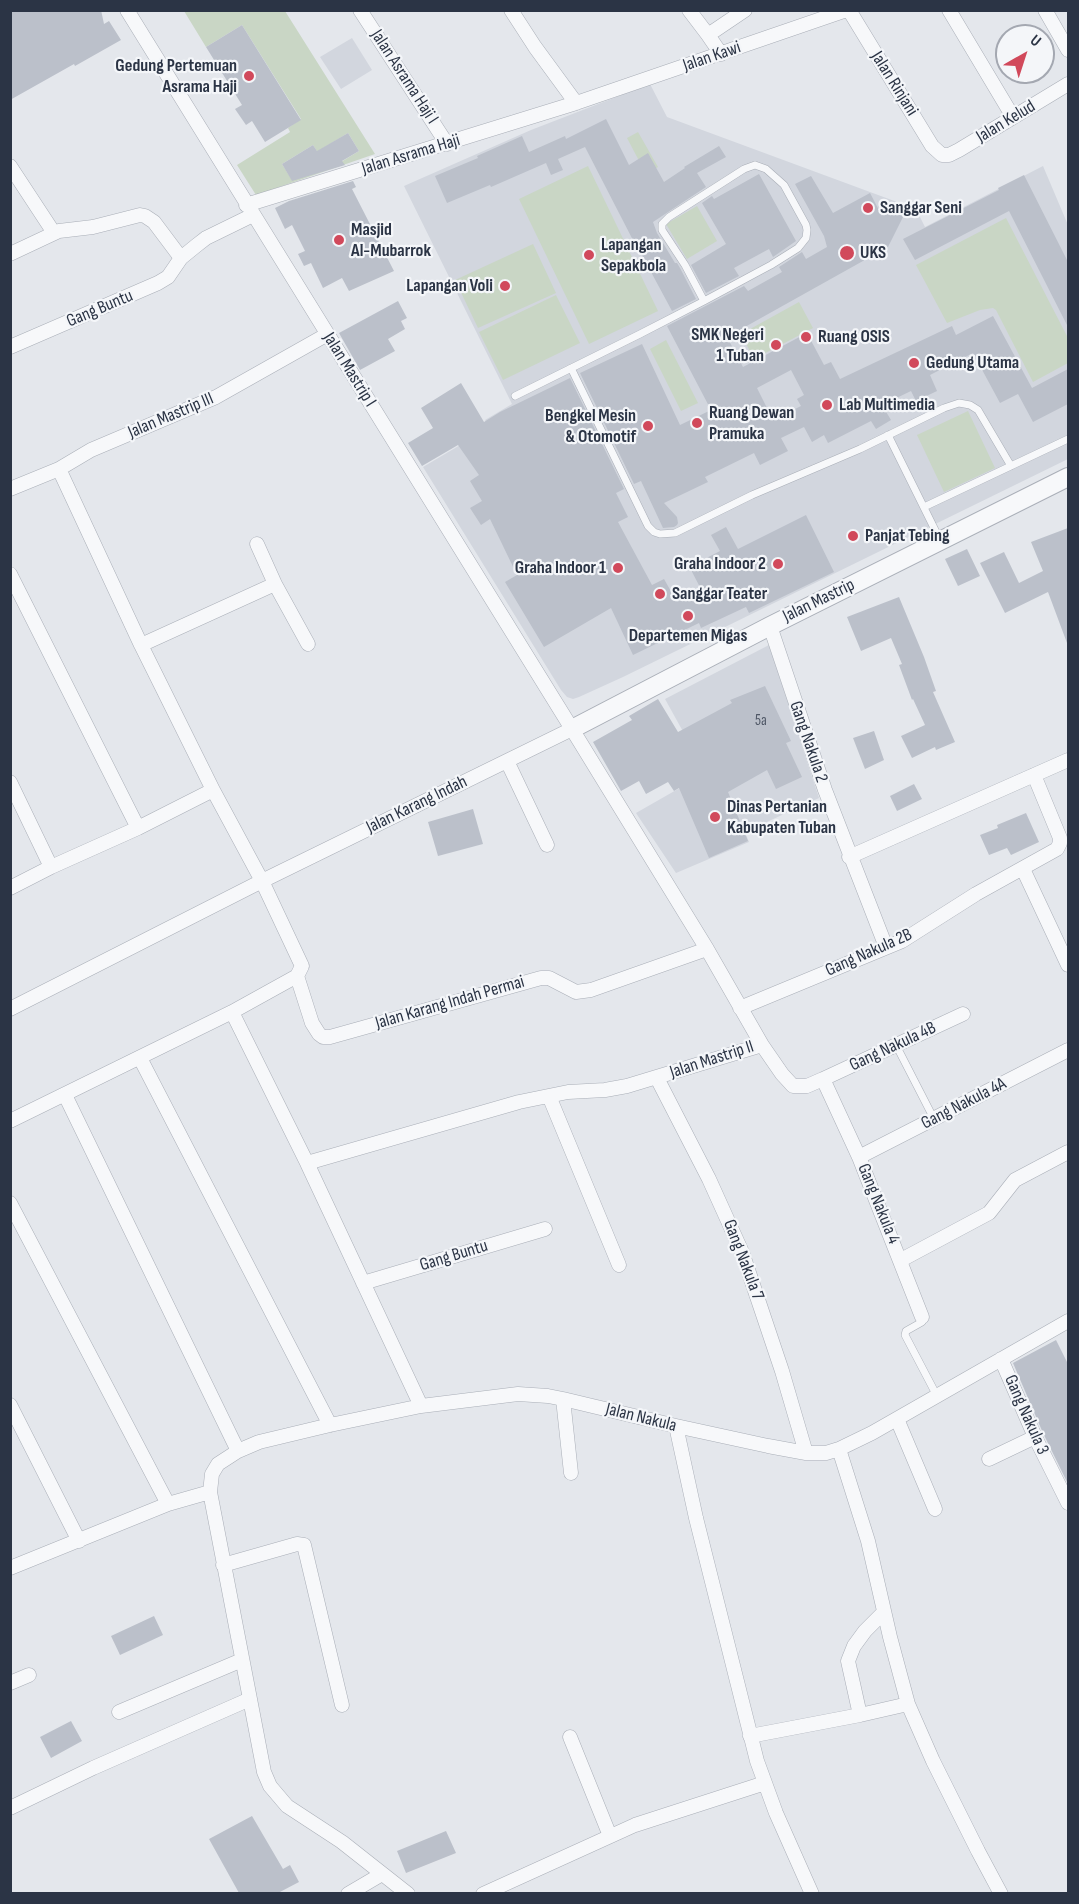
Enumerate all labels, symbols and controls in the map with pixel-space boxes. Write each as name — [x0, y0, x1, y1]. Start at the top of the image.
north arrow — [995, 24, 1055, 84]
street label: Jalan Asrama Haji I — [366, 26, 442, 128]
text: U — [1026, 31, 1045, 51]
street label: Jalan Kawi — [680, 37, 744, 77]
street label: Jalan Rinjani — [866, 48, 922, 120]
place label: Gedung Pertemuan Asrama Haji — [115, 55, 237, 98]
marker: Gedung Pertemuan Asrama Haji — [242, 69, 256, 83]
street label: Jalan Kelud — [973, 96, 1039, 148]
street label: Jalan Asrama Haji — [359, 130, 463, 180]
place label: Sanggar Seni — [880, 197, 962, 219]
marker: Sanggar Seni — [861, 201, 875, 215]
place label: Masjid Al-Mubarrok — [351, 219, 431, 262]
marker: Masjid Al-Mubarrok — [332, 233, 346, 247]
place label: Lapangan Sepakbola — [601, 234, 666, 276]
place label: UKS — [860, 242, 886, 264]
marker: UKS — [838, 244, 856, 262]
marker: Lapangan Sepakbola — [582, 248, 596, 262]
place label: Lapangan Voli — [406, 275, 493, 297]
marker: Lapangan Voli — [498, 279, 512, 293]
street label: Gang Buntu — [64, 285, 136, 333]
place label: SMK Negeri 1 Tuban — [691, 324, 764, 366]
place label: Ruang OSIS — [818, 326, 890, 348]
street label: Jalan Mastrip I — [318, 329, 380, 411]
marker: Ruang OSIS — [799, 330, 813, 344]
marker: SMK Negeri 1 Tuban — [769, 338, 783, 352]
place label: Gedung Utama — [926, 352, 1019, 374]
marker: Gedung Utama — [907, 356, 921, 370]
street label: Jalan Mastrip III — [125, 388, 217, 444]
place label: Lab Multimedia — [839, 394, 935, 416]
marker: Lab Multimedia — [820, 398, 834, 412]
place label: Ruang Dewan Pramuka — [709, 402, 794, 444]
place label: Bengkel Mesin & Otomotif — [545, 405, 636, 448]
marker: Ruang Dewan Pramuka — [690, 416, 704, 430]
marker: Bengkel Mesin & Otomotif — [641, 419, 655, 433]
place label: Panjat Tebing — [865, 525, 950, 547]
marker: Panjat Tebing — [846, 529, 860, 543]
place label: Graha Indoor 2 — [674, 553, 766, 575]
place label: Graha Indoor 1 — [515, 557, 606, 579]
marker: Graha Indoor 2 — [771, 557, 785, 571]
marker: Graha Indoor 1 — [611, 561, 625, 575]
street label: Jalan Mastrip — [780, 574, 858, 628]
place label: Sanggar Teater — [672, 583, 767, 605]
marker: Sanggar Teater — [653, 587, 667, 601]
marker: Departemen Migas — [681, 609, 695, 623]
place label: Departemen Migas — [629, 625, 747, 647]
street label: Gang Nakula 2 — [784, 698, 832, 786]
house number: 5a — [755, 712, 767, 730]
street label: Jalan Karang Indah — [363, 771, 471, 839]
place label: Dinas Pertanian Kabupaten Tuban — [727, 796, 836, 838]
marker: Dinas Pertanian Kabupaten Tuban — [708, 810, 722, 824]
street label: Gang Nakula 2B — [822, 924, 916, 982]
street label: Jalan Karang Indah Permai — [373, 971, 527, 1035]
street label: Gang Nakula 4B — [846, 1018, 940, 1076]
street label: Jalan Mastrip II — [667, 1036, 757, 1084]
street label: Gang Nakula 4A — [918, 1073, 1010, 1135]
street label: Gang Nakula 4 — [852, 1161, 904, 1247]
street label: Gang Nakula 7 — [718, 1217, 768, 1303]
street label: Gang Buntu — [417, 1235, 491, 1277]
street label: Gang Nakula 3 — [999, 1372, 1053, 1458]
street label: Jalan Nakula — [603, 1399, 679, 1437]

